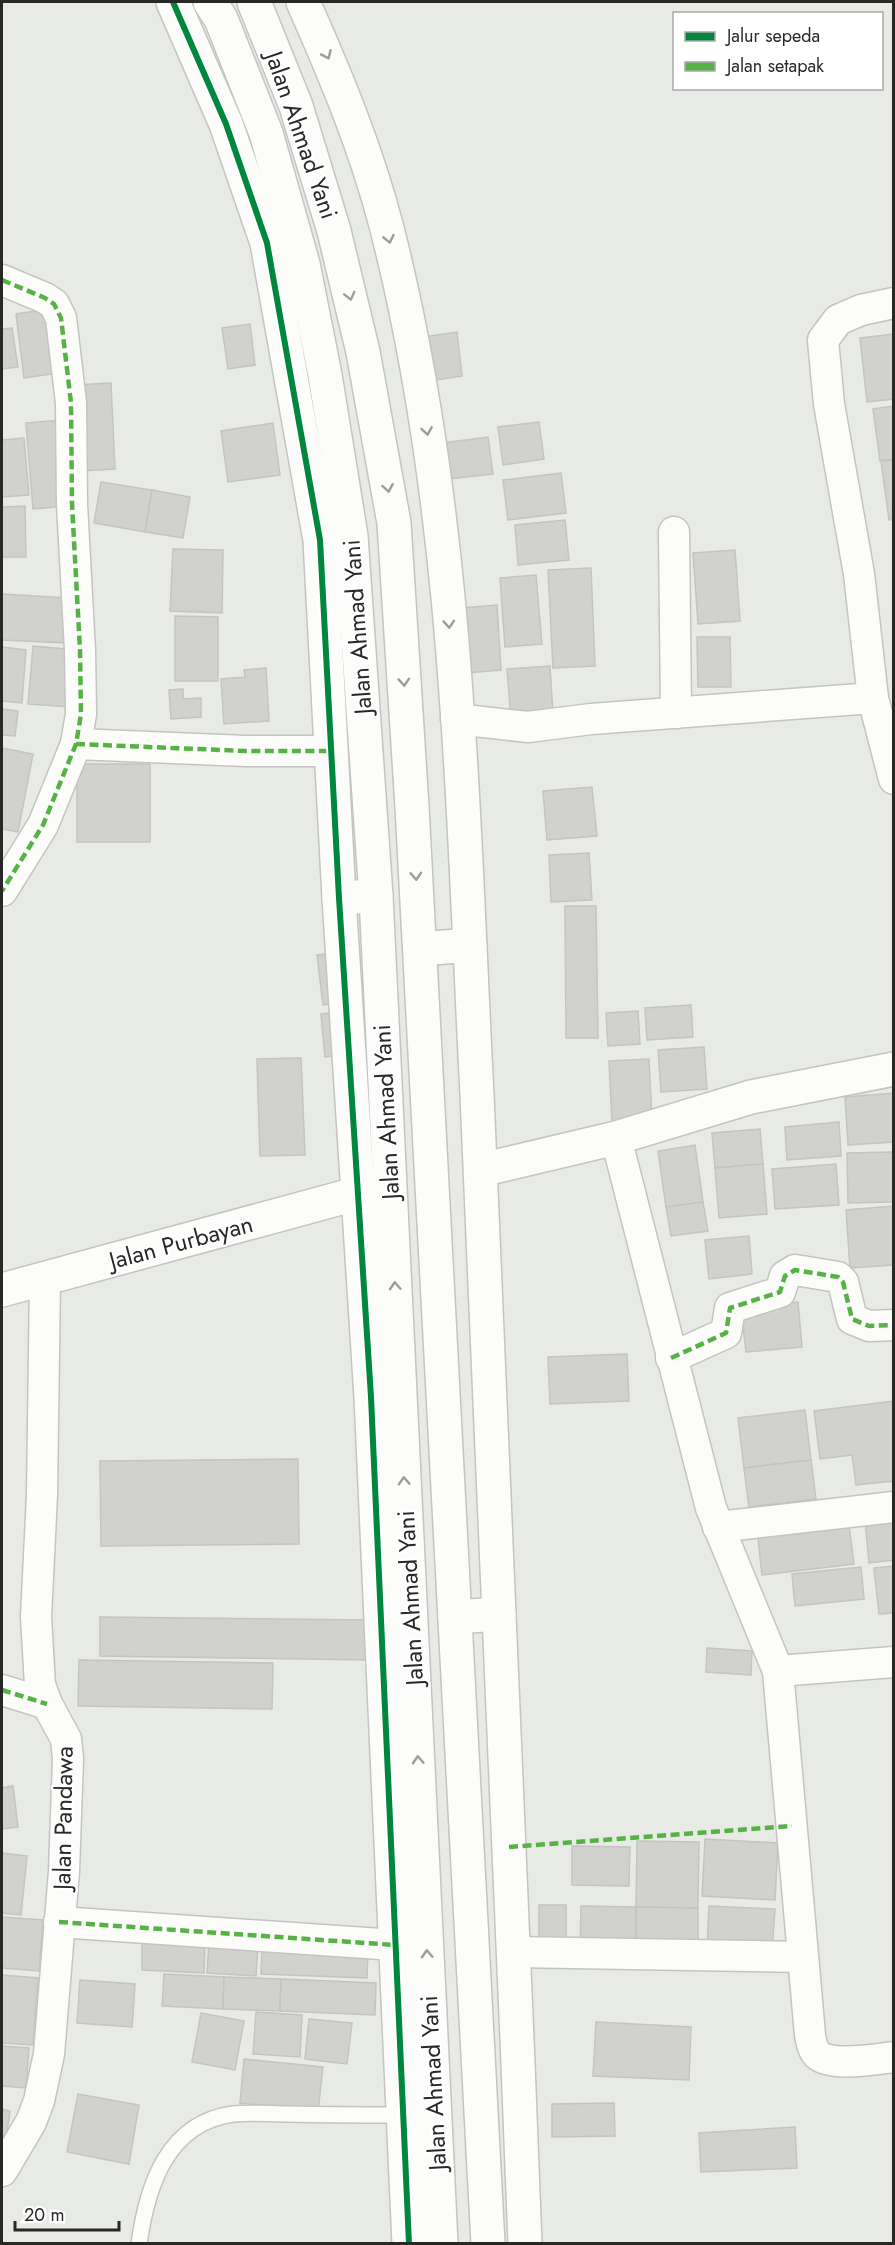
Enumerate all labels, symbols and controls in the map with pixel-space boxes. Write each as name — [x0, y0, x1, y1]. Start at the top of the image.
legend — [673, 12, 883, 90]
text: Jalur sepeda — [725, 23, 820, 49]
street label: Jalan Ahmad Yani — [256, 44, 347, 224]
one-way arrow — [319, 49, 331, 60]
text: Jalan setapak — [725, 53, 824, 79]
one-way arrow — [382, 234, 395, 244]
one-way arrow — [342, 291, 355, 301]
one-way arrow — [420, 425, 433, 435]
one-way arrow — [381, 483, 393, 492]
street label: Jalan Ahmad Yani — [333, 538, 381, 719]
one-way arrow — [443, 620, 456, 629]
one-way arrow — [398, 677, 411, 686]
one-way arrow — [410, 872, 423, 881]
street label: Jalan Ahmad Yani — [364, 1024, 408, 1203]
street label: Jalan Purbayan — [102, 1206, 257, 1279]
one-way arrow — [388, 1282, 401, 1291]
one-way arrow — [398, 1476, 411, 1485]
street label: Jalan Ahmad Yani — [388, 1510, 432, 1689]
street label: Jalan Pandawa — [44, 1746, 82, 1893]
one-way arrow — [411, 1755, 424, 1764]
one-way arrow — [420, 1950, 433, 1959]
street label: Jalan Ahmad Yani — [411, 1995, 455, 2174]
scale bar — [15, 2194, 118, 2232]
text: 20 m — [24, 2202, 64, 2228]

